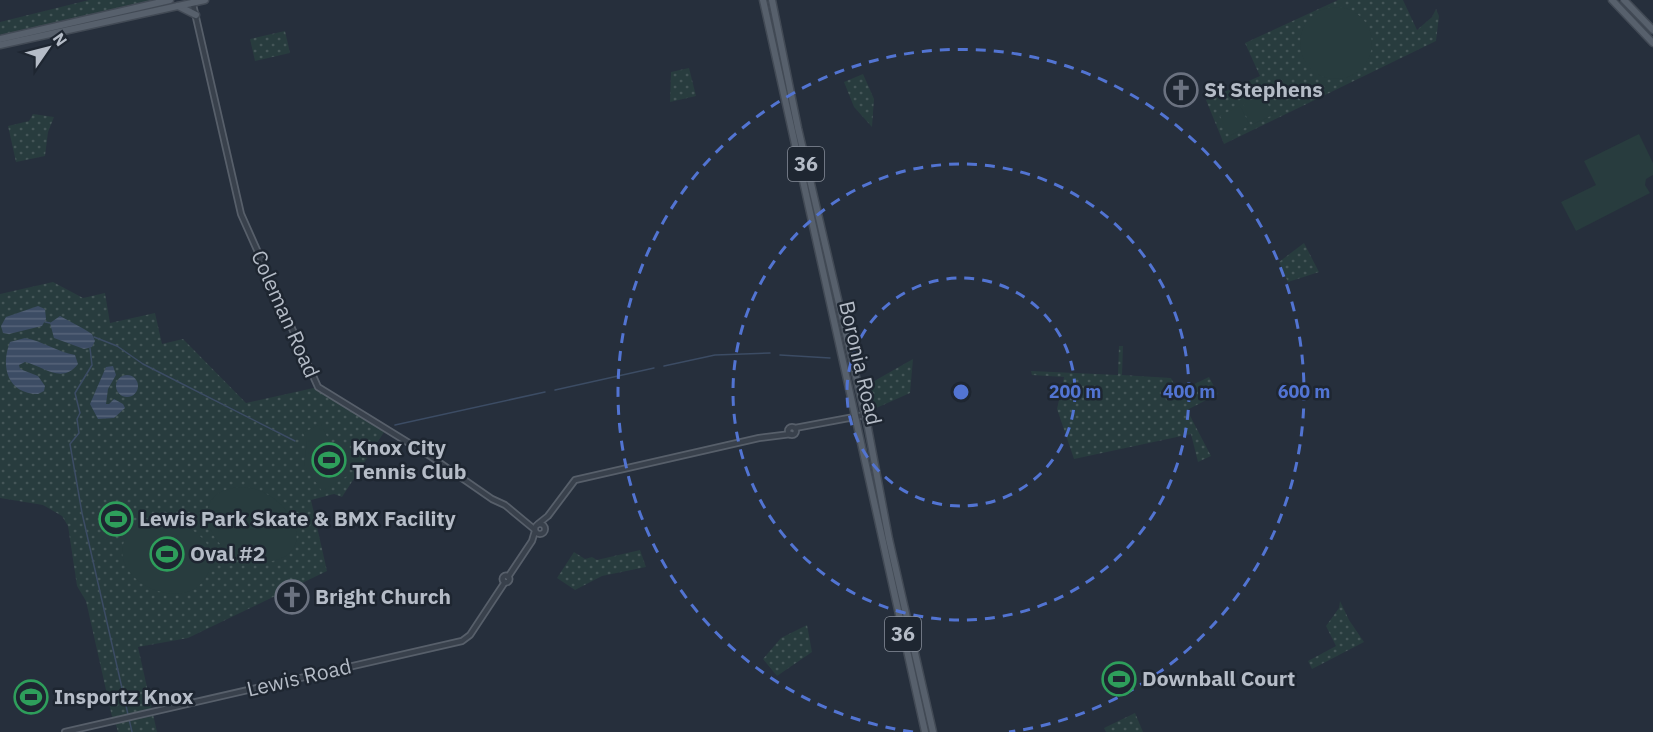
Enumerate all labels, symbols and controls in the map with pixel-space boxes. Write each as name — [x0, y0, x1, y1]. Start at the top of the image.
north arrow — [18, 18, 78, 78]
text: N — [49, 29, 72, 50]
church icon: St Stephens — [1163, 72, 1199, 108]
place label: St Stephens — [1204, 75, 1323, 103]
road number: 36 — [788, 147, 824, 181]
street label: Coleman Road — [245, 245, 327, 382]
street label: Boronia Road — [833, 298, 889, 428]
text: 200 m — [1049, 380, 1101, 403]
text: 400 m — [1163, 380, 1215, 403]
text: 600 m — [1278, 380, 1330, 403]
centre of rings — [951, 382, 971, 402]
place label: Knox City Tennis Club — [352, 433, 467, 485]
sports icon: Knox City Tennis Club — [311, 442, 347, 478]
sports icon: Lewis Park Skate & BMX Facility — [98, 501, 134, 537]
place label: Lewis Park Skate & BMX Facility — [139, 504, 457, 532]
sports icon: Oval #2 — [149, 536, 185, 572]
place label: Oval #2 — [190, 539, 265, 567]
church icon: Bright Church — [274, 579, 310, 615]
place label: Bright Church — [315, 582, 451, 610]
road number: 36 — [885, 617, 921, 651]
street label: Lewis Road — [244, 651, 354, 703]
sports icon: Downball Court — [1101, 661, 1137, 697]
place label: Downball Court — [1142, 664, 1295, 692]
sports icon: Insportz Knox — [13, 679, 49, 715]
place label: Insportz Knox — [54, 682, 194, 710]

